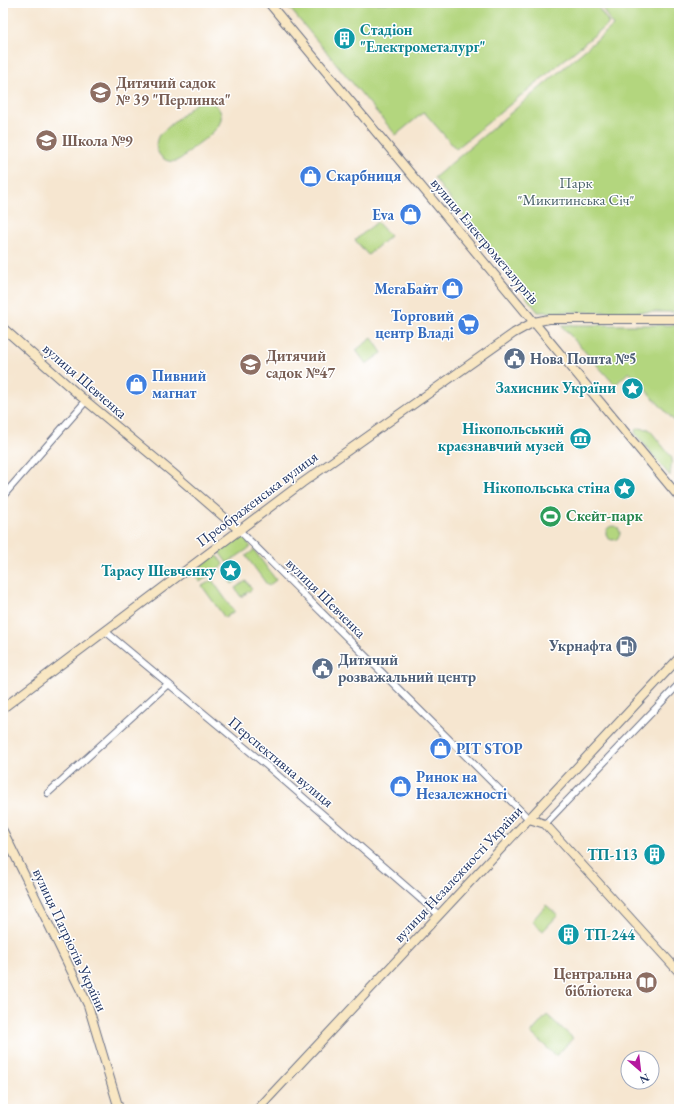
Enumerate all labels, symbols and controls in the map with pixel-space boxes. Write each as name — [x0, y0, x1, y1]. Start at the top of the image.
place label: Стадіон "Електрометалург" — [360, 20, 485, 56]
building icon: Стадіон "Електрометалург" — [332, 26, 358, 52]
place label: Дитячий садок № 39 "Перлинка" — [116, 73, 231, 109]
school or university icon: Дитячий садок № 39 "Перлинка" — [88, 79, 114, 105]
school or university icon: Школа №9 — [33, 128, 59, 154]
place label: Школа №9 — [62, 131, 133, 150]
shop icon: Скарбниця — [297, 163, 323, 189]
place label: Скарбниця — [326, 166, 401, 185]
park label: Парк "Микитинська Січ" — [517, 173, 635, 209]
street label: вулиця Електрометалургів — [427, 174, 544, 308]
shop icon: Eva — [397, 202, 423, 228]
place label: Eva — [372, 205, 394, 224]
shop icon: МегаБайт — [440, 276, 466, 302]
place label: МегаБайт — [374, 279, 438, 298]
place label: Торговий центр Владі — [375, 306, 455, 342]
supermarket icon: Торговий центр Владі — [456, 312, 482, 338]
street label: вулиця Шевченка — [39, 339, 131, 422]
place label: Дитячий садок №47 — [266, 346, 335, 382]
public building icon: Нова Пошта №5 — [501, 346, 527, 372]
place label: Нова Пошта №5 — [530, 349, 637, 368]
school or university icon: Дитячий садок №47 — [238, 352, 264, 378]
place label: Пивний магнат — [152, 366, 206, 402]
shop icon: Пивний магнат — [123, 372, 149, 398]
place icon: Захисник України — [619, 375, 645, 401]
place label: Захисник України — [496, 378, 616, 397]
place label: Нiкопольський краєзнавчий музей — [438, 419, 564, 455]
museum icon: Нiкопольський краєзнавчий музей — [567, 425, 593, 451]
street label: Преображенська вулиця — [192, 447, 321, 550]
place icon: Нікопольська стіна — [612, 475, 638, 501]
place label: Нікопольська стіна — [483, 478, 610, 497]
sports icon: Скейт-парк — [538, 503, 564, 529]
place label: Скейт-парк — [566, 506, 644, 525]
street label: вулиця Шевченка — [282, 554, 370, 642]
place icon: Тарасу Шевченку — [218, 558, 244, 584]
place label: Тарасу Шевченку — [101, 561, 217, 580]
fuel station icon: Укрнафта — [614, 633, 640, 659]
place label: Укрнафта — [548, 636, 612, 655]
place label: Дитячий розважальний центр — [338, 650, 476, 686]
public building icon: Дитячий розважальний центр — [309, 656, 335, 682]
street label: Перспективна вулиця — [225, 712, 338, 811]
shop icon: PIT STOP — [427, 736, 453, 762]
place label: PIT STOP — [456, 739, 523, 758]
place label: Ринок на Незалежності — [416, 767, 508, 803]
shop icon: Ринок на Незалежності — [388, 773, 414, 799]
street label: вулиця Незалежності України — [389, 801, 526, 946]
building icon: ТП-113 — [641, 842, 667, 868]
place label: ТП-113 — [587, 845, 638, 864]
street label: вулиця Патріотів України — [29, 865, 112, 1014]
building icon: ТП-244 — [555, 922, 581, 948]
place label: ТП-244 — [584, 925, 636, 944]
place label: Центральна бібліотека — [553, 964, 632, 1000]
library icon: Центральна бібліотека — [634, 970, 660, 996]
north arrow — [620, 1050, 660, 1090]
text: N — [637, 1071, 652, 1087]

